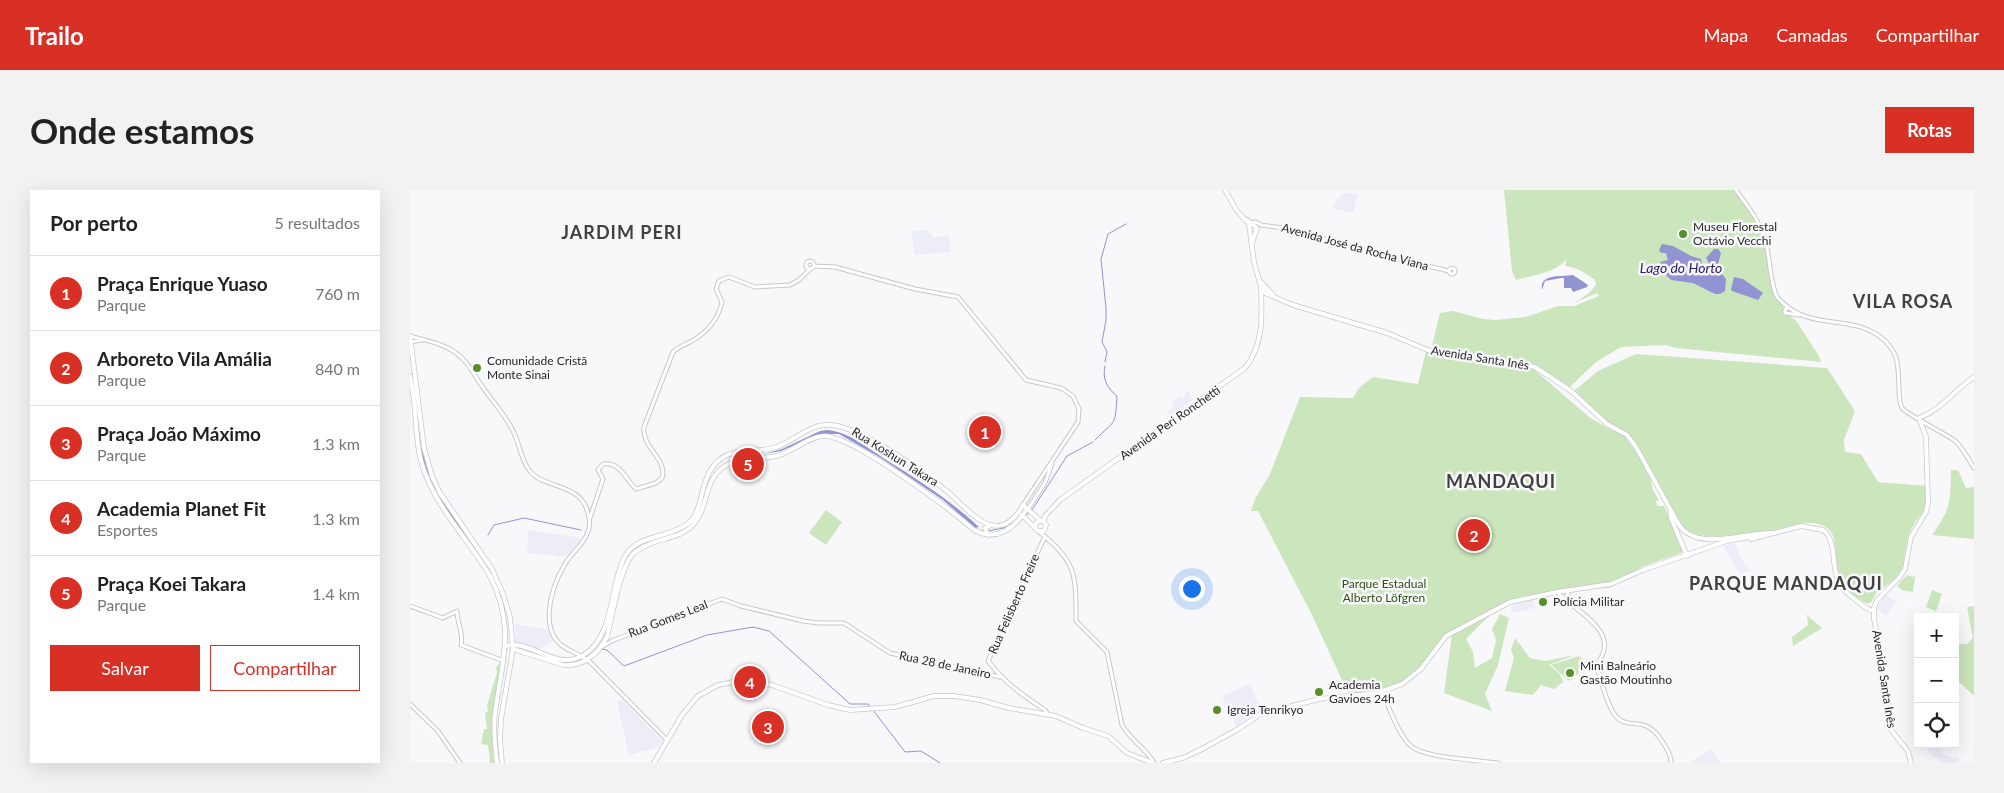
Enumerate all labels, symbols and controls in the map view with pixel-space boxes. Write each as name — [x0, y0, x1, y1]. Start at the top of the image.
text: Trailo — [25, 21, 84, 50]
text: Mapa — [1704, 24, 1748, 46]
text: Camadas — [1776, 24, 1848, 46]
text: Compartilhar — [1876, 24, 1979, 46]
button: Rotas — [1885, 107, 1974, 153]
text: Onde estamos — [30, 109, 254, 151]
text: Por perto — [50, 210, 138, 235]
text: 5 resultados — [274, 213, 360, 232]
place label: Museu Florestal Octávio Vecchi — [1693, 219, 1777, 248]
street label: Avenida José da Rocha Viana — [1280, 220, 1430, 273]
district label: JARDIM PERI — [561, 221, 683, 243]
marker: Museu Florestal Octávio Vecchi — [1677, 228, 1689, 240]
water label: Lago do Horto — [1640, 259, 1722, 276]
text: Praça Enrique Yuaso — [97, 272, 268, 295]
text: 1 — [61, 284, 71, 303]
text: 760 m — [315, 284, 360, 303]
district label: VILA ROSA — [1852, 290, 1953, 312]
text: Parque — [97, 295, 146, 314]
street label: Avenida Santa Inês — [1430, 342, 1530, 373]
text: Arboreto Vila Amália — [97, 347, 272, 370]
place label: Comunidade Cristã Monte Sinai — [487, 353, 587, 382]
text: 2 — [61, 359, 71, 378]
text: 840 m — [315, 359, 360, 378]
marker: Comunidade Cristã Monte Sinai — [471, 362, 483, 374]
text: Parque — [97, 370, 146, 389]
street label: Avenida Peri Ronchetti — [1117, 382, 1223, 463]
pin: 1 — [969, 413, 1001, 451]
text: Praça João Máximo — [97, 422, 261, 445]
street label: Rua Koshun Takara — [849, 424, 941, 489]
text: 3 — [61, 434, 71, 453]
text: 1.3 km — [312, 434, 360, 453]
text: Parque — [97, 445, 146, 464]
pin: 5 — [732, 445, 764, 483]
district label: MANDAQUI — [1446, 470, 1556, 492]
text: Academia Planet Fit — [97, 497, 266, 520]
text: 4 — [61, 509, 71, 528]
text: 1.3 km — [312, 509, 360, 528]
pin: 2 — [1458, 516, 1490, 554]
text: Esportes — [97, 520, 158, 539]
street label: Rua Felisberto Freire — [985, 551, 1042, 656]
text: Praça Koei Takara — [97, 572, 246, 595]
district label: PARQUE MANDAQUI — [1689, 572, 1883, 594]
your location — [1179, 576, 1205, 602]
park label: Parque Estadual Alberto Löfgren — [1342, 576, 1426, 605]
text: 5 — [61, 584, 71, 603]
text: 1.4 km — [312, 584, 360, 603]
place label: Polícia Militar — [1553, 594, 1625, 609]
text: Parque — [97, 595, 146, 614]
marker: Polícia Militar — [1537, 596, 1549, 608]
street label: Rua Gomes Leal — [626, 597, 710, 641]
map controls — [1914, 613, 1959, 748]
button: + — [1914, 613, 1959, 658]
street label: Avenida Santa Inês — [1869, 629, 1900, 729]
button: Salvar — [50, 645, 200, 691]
button: Compartilhar — [210, 645, 360, 691]
street label: Rua 28 de Janeiro — [898, 647, 993, 682]
place label: Mini Balneário Gastão Moutinho — [1580, 658, 1672, 687]
button: − — [1914, 658, 1959, 703]
pin: 4 — [734, 663, 766, 701]
marker: Mini Balneário Gastão Moutinho — [1564, 667, 1576, 679]
place label: Academia Gavioes 24h — [1329, 677, 1395, 706]
marker: Academia Gavioes 24h — [1313, 686, 1325, 698]
place label: Igreja Tenrikyo — [1227, 702, 1303, 717]
button: locate — [1914, 703, 1959, 748]
marker: Igreja Tenrikyo — [1211, 704, 1223, 716]
pin: 3 — [752, 708, 784, 746]

